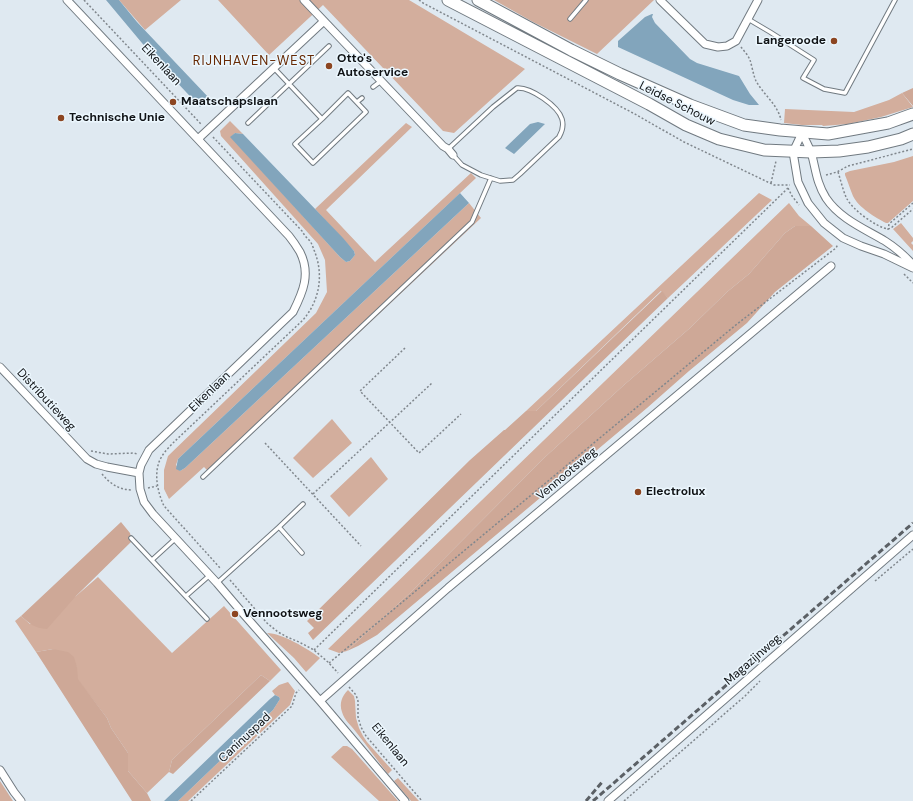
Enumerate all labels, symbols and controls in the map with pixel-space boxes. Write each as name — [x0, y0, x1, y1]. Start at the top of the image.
place label: Langeroode — [756, 34, 826, 48]
marker: Langeroode — [829, 36, 839, 46]
street label: Eikenlaan — [138, 41, 184, 89]
place label: Otto's Autoservice — [337, 52, 408, 80]
district label: RIJNHAVEN-WEST — [193, 54, 315, 70]
marker: Otto's Autoservice — [324, 61, 334, 71]
street label: Leidse Schouw — [637, 79, 717, 129]
place label: Maatschapslaan — [181, 95, 278, 109]
marker: Maatschapslaan — [168, 97, 178, 107]
place label: Technische Unie — [69, 111, 165, 125]
marker: Technische Unie — [56, 113, 66, 123]
street label: Distributieweg — [13, 366, 79, 434]
street label: Eikenlaan — [186, 369, 234, 415]
street label: Vennootsweg — [534, 444, 600, 504]
place label: Electrolux — [646, 485, 705, 499]
marker: Electrolux — [633, 487, 643, 497]
place label: Vennootsweg — [243, 607, 322, 621]
marker: Vennootsweg — [230, 609, 240, 619]
street label: Magazijnweg — [722, 631, 784, 689]
street label: Caninuspad — [216, 710, 274, 766]
street label: Eikenlaan — [368, 720, 412, 770]

